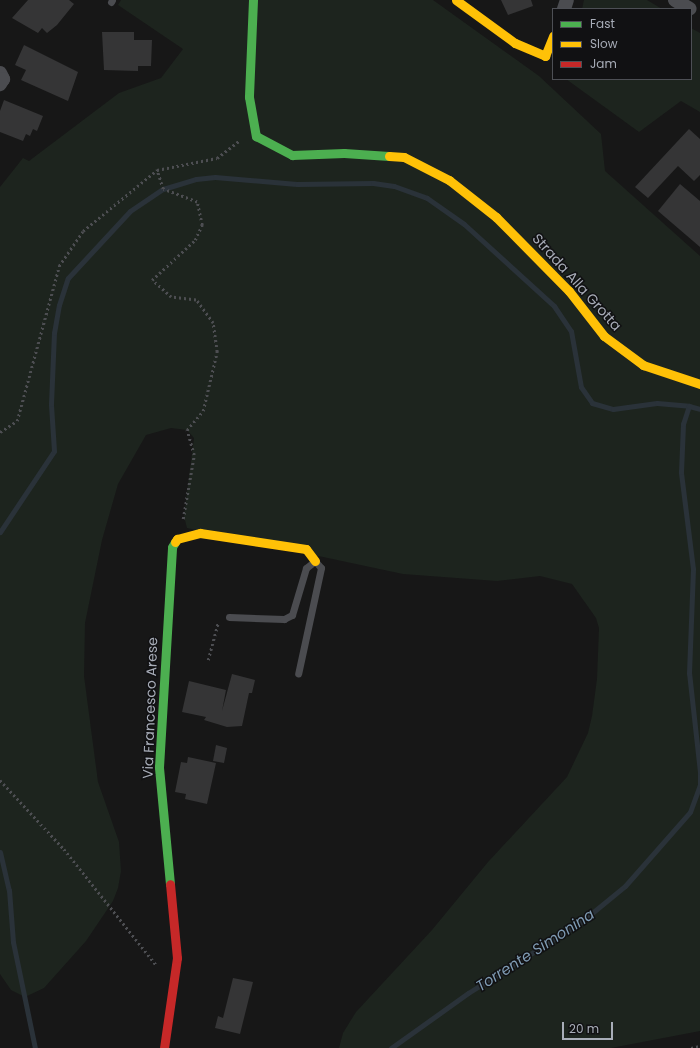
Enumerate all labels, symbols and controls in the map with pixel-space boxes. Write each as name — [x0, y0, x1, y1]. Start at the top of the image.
legend — [552, 8, 692, 80]
text: Fast — [590, 15, 615, 32]
text: Slow — [590, 35, 618, 52]
text: Jam — [590, 55, 617, 72]
street label: Strada Alla Grotta — [529, 230, 625, 334]
street label: Via Francesco Arese — [139, 637, 161, 779]
water label: Torrente Simonina — [472, 905, 598, 995]
scale bar — [564, 1014, 615, 1040]
text: 20 m — [569, 1020, 599, 1037]

